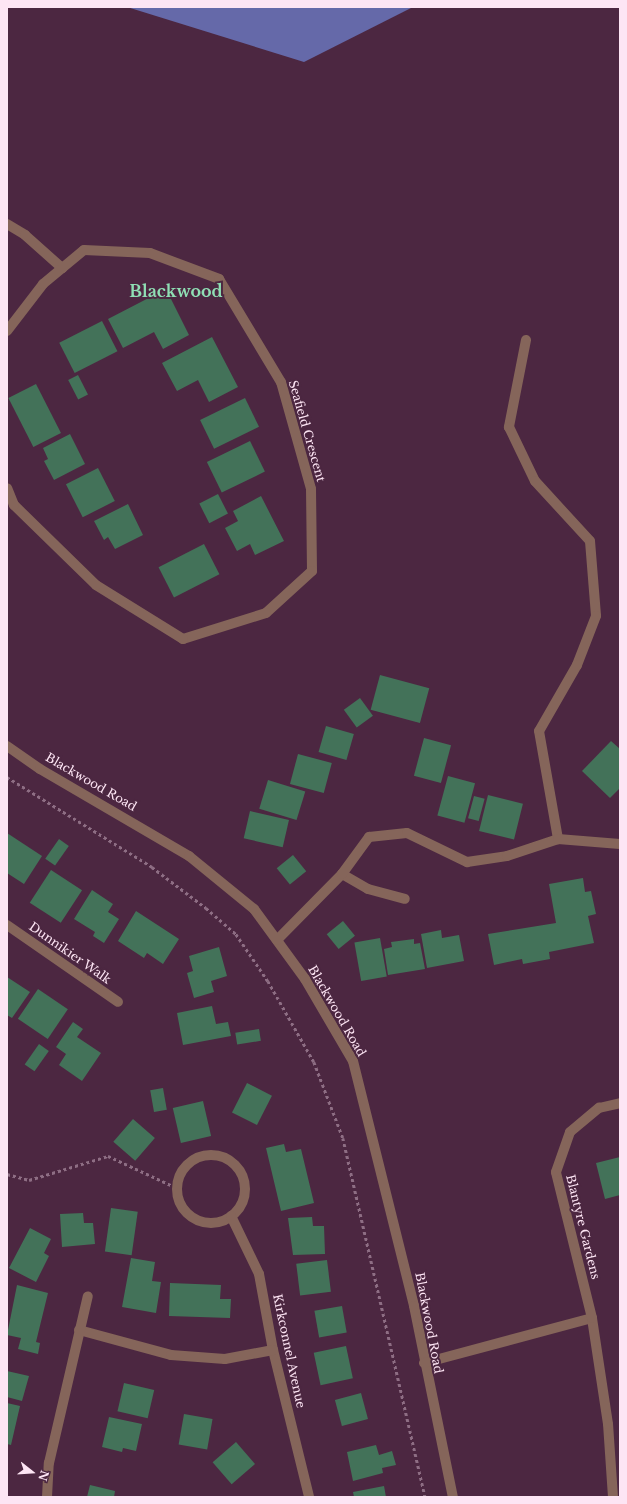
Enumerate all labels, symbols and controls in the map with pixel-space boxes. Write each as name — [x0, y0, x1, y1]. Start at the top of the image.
district label: Blackwood — [129, 281, 223, 301]
street label: Seafield Crescent — [286, 379, 328, 483]
street label: Blackwood Road — [43, 750, 139, 814]
street label: Dunnikier Walk — [26, 919, 114, 987]
street label: Blackwood Road — [305, 963, 369, 1059]
street label: Blantyre Gardens — [563, 1173, 603, 1281]
street label: Blackwood Road — [412, 1271, 446, 1375]
street label: Kirkconnel Avenue — [270, 1292, 308, 1410]
north arrow — [12, 1452, 52, 1492]
text: N — [35, 1469, 52, 1483]

